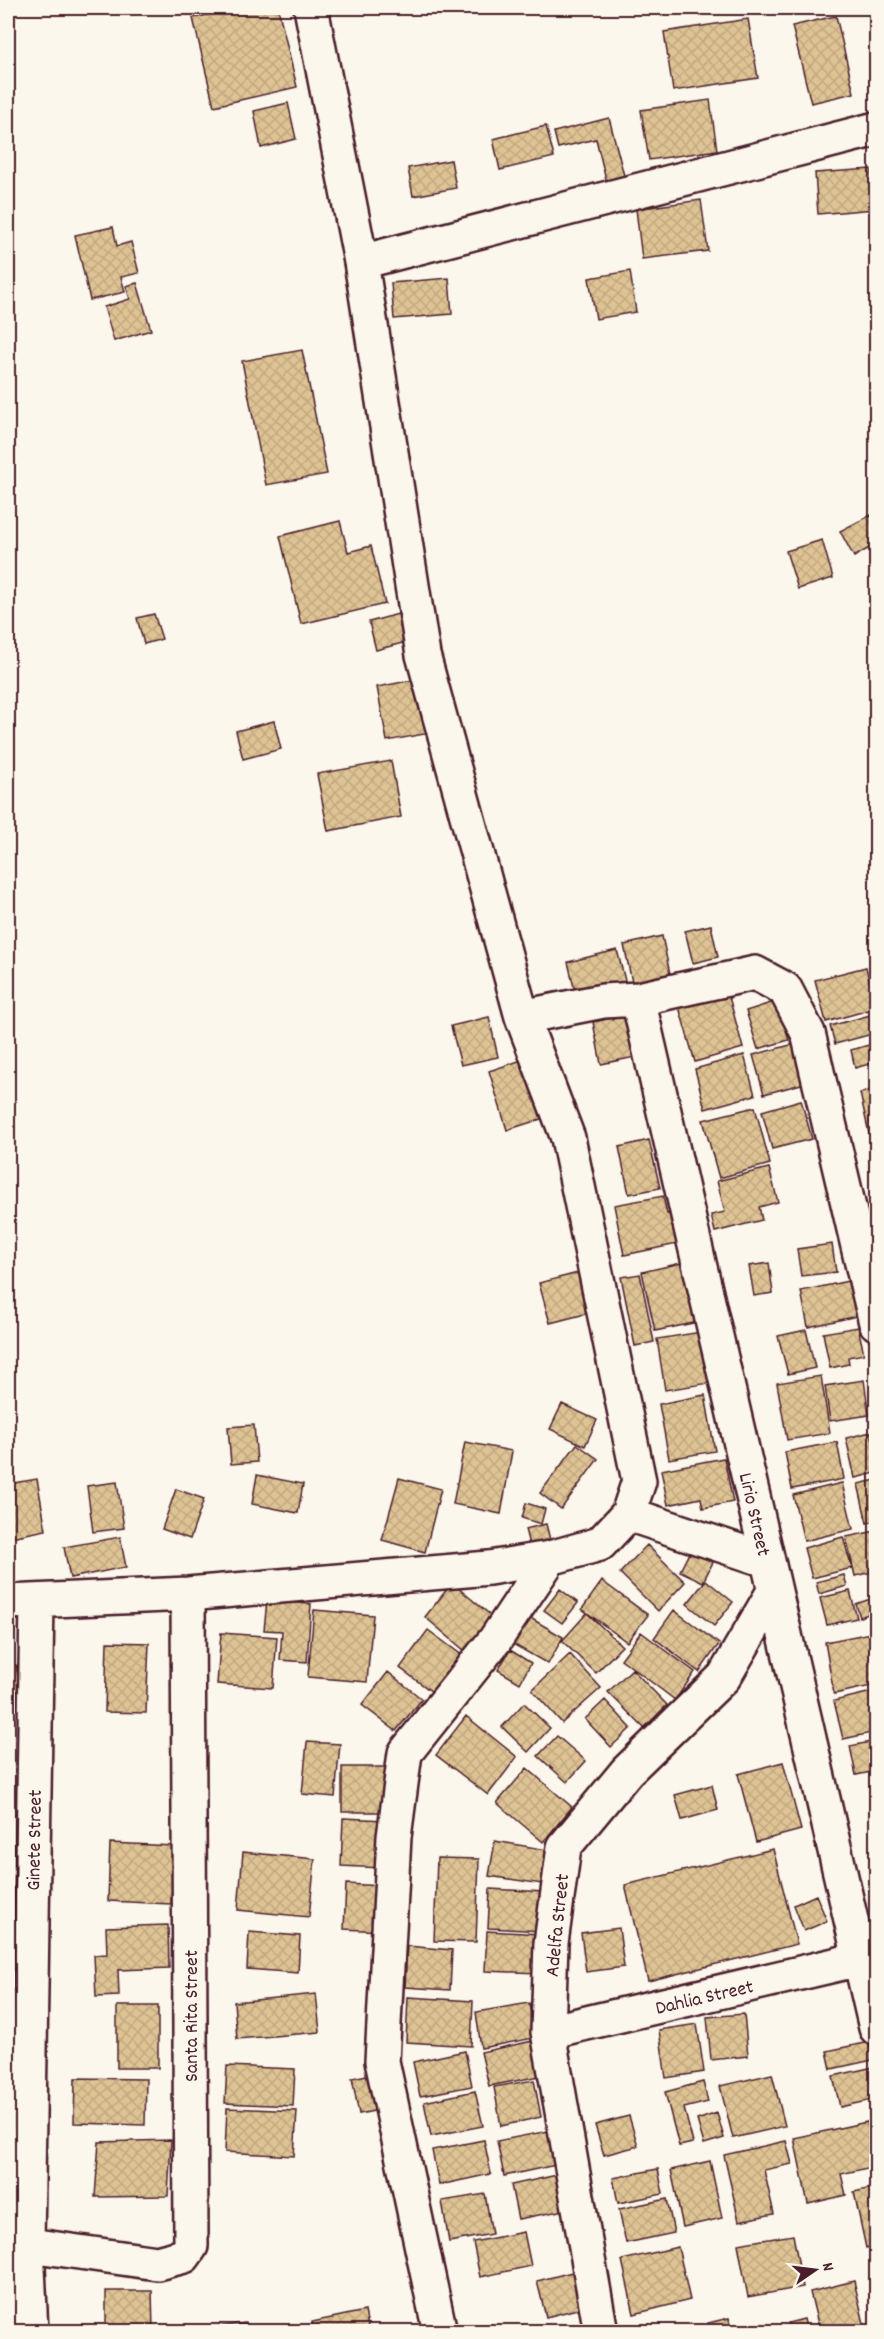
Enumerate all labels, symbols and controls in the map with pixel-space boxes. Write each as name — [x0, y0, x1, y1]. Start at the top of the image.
street label: Lirio Street — [730, 1470, 776, 1559]
street label: Ginete Street — [21, 1789, 51, 1891]
street label: Adelfa Street — [540, 1872, 578, 1978]
street label: Santa Rita Street — [179, 1950, 207, 2082]
street label: Dahlia Street — [653, 1974, 756, 2024]
north arrow — [785, 2240, 845, 2300]
text: N — [815, 2260, 839, 2274]

